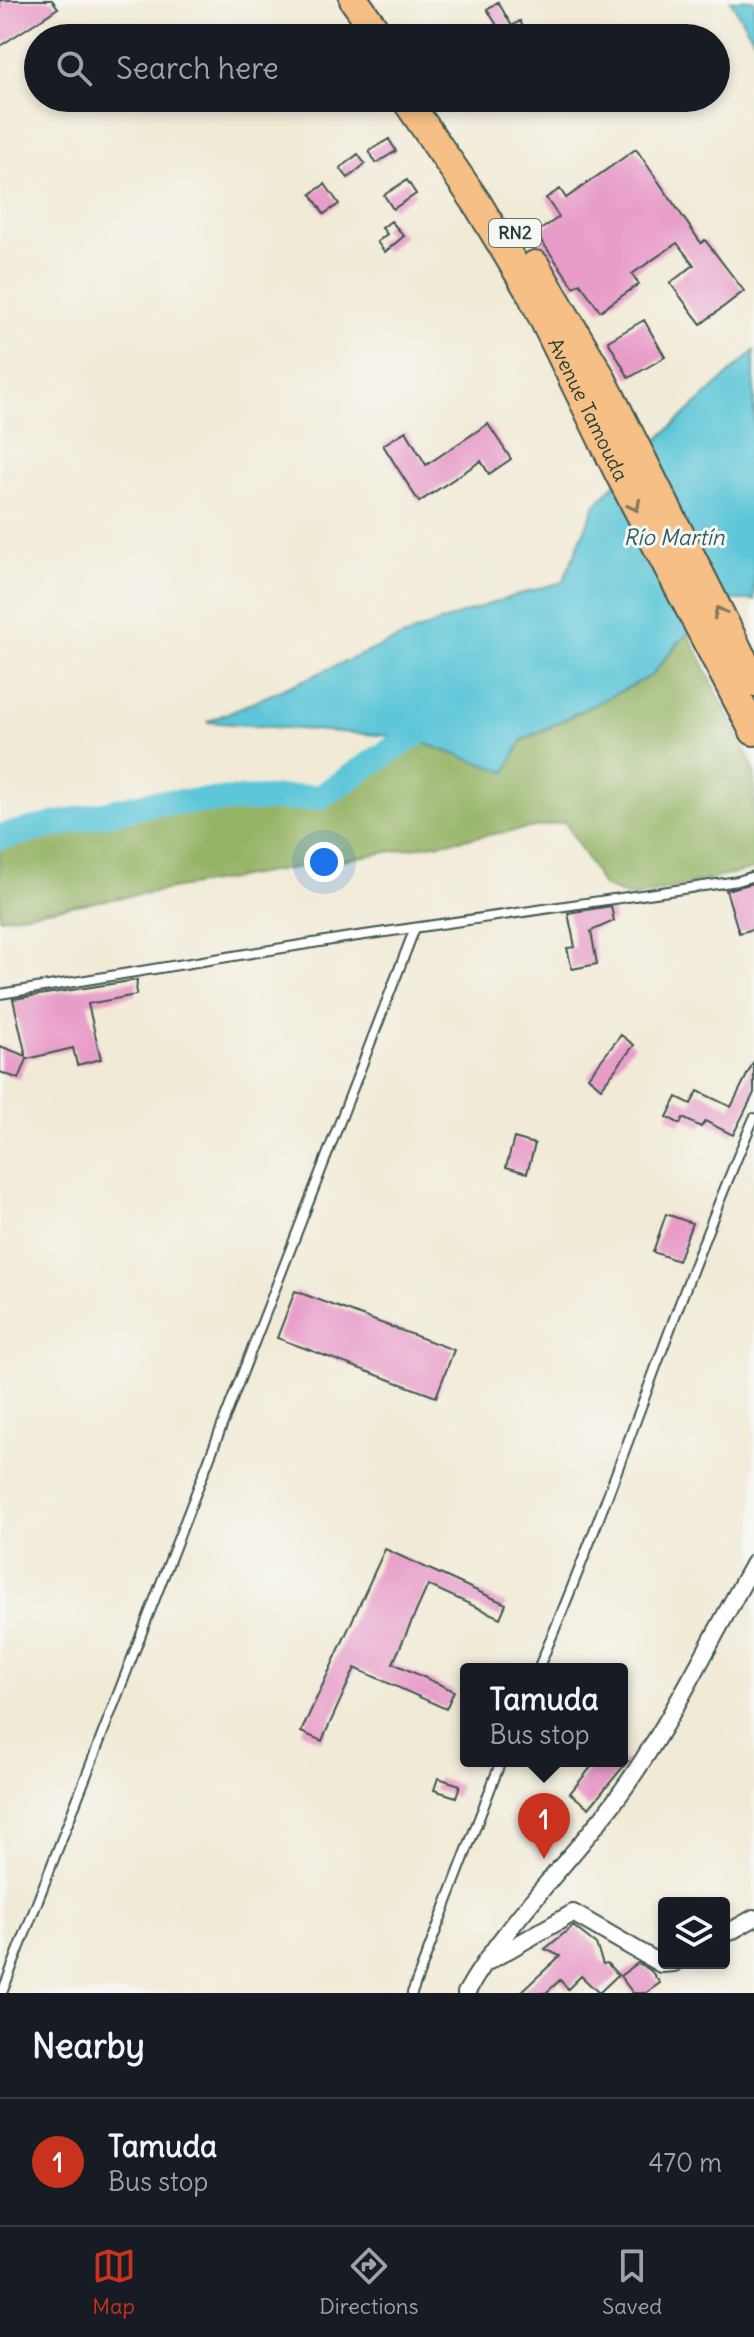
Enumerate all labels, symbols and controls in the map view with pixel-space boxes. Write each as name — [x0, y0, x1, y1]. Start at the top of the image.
search box — [24, 24, 730, 112]
icon: search — [52, 46, 96, 90]
text: Search here — [116, 49, 279, 87]
road number: RN2 — [489, 219, 541, 247]
street label: Avenue Tamouda — [543, 334, 634, 485]
one-way arrow — [626, 497, 641, 512]
water label: Río Martín — [624, 523, 726, 551]
one-way arrow — [713, 605, 728, 620]
your location — [304, 842, 344, 882]
popup — [460, 1663, 628, 1767]
text: Tamuda — [489, 1680, 599, 1718]
text: Bus stop — [489, 1718, 590, 1751]
pin: 1 — [518, 1793, 570, 1859]
map controls — [658, 1897, 730, 1969]
button: layers — [658, 1897, 730, 1969]
text: Nearby — [32, 2024, 145, 2067]
text: Tamuda — [108, 2127, 217, 2165]
text: 1 — [53, 2146, 63, 2179]
text: 470 m — [648, 2146, 722, 2179]
text: Bus stop — [108, 2165, 208, 2198]
tab: Map — [92, 2244, 136, 2320]
tab: Directions — [319, 2244, 419, 2320]
tab: Saved — [602, 2244, 662, 2320]

